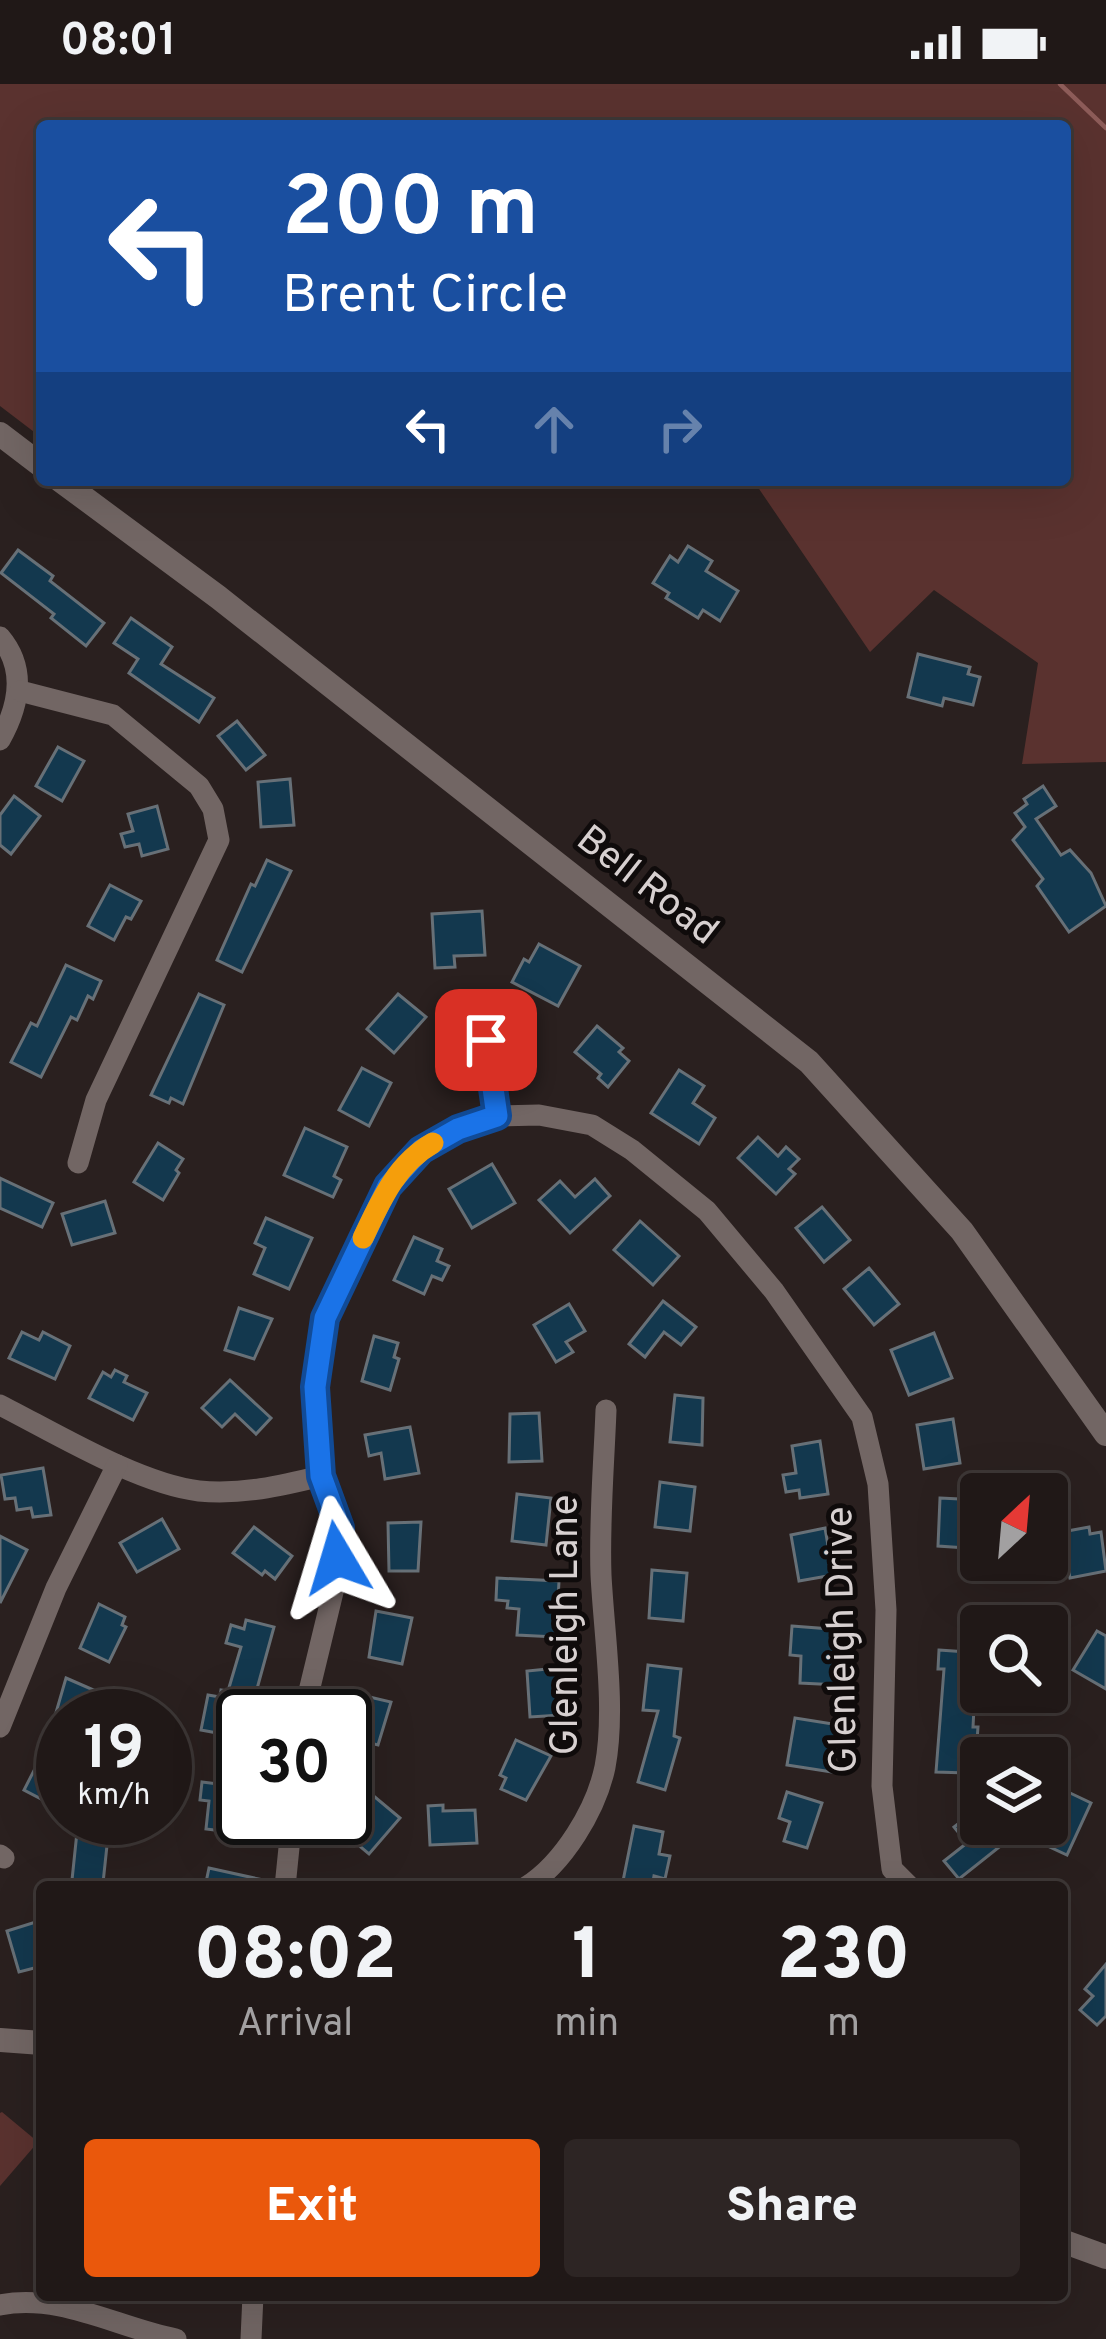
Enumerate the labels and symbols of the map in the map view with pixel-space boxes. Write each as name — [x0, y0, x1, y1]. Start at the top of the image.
street label: Bell Road — [565, 816, 727, 958]
pin — [435, 989, 537, 1091]
north arrow — [960, 1473, 1068, 1581]
position arrow — [274, 1495, 400, 1621]
street label: Glenleigh Lane — [543, 1495, 592, 1755]
street label: Glenleigh Drive — [817, 1506, 871, 1774]
speed limit sign: 30 — [216, 1689, 372, 1845]

